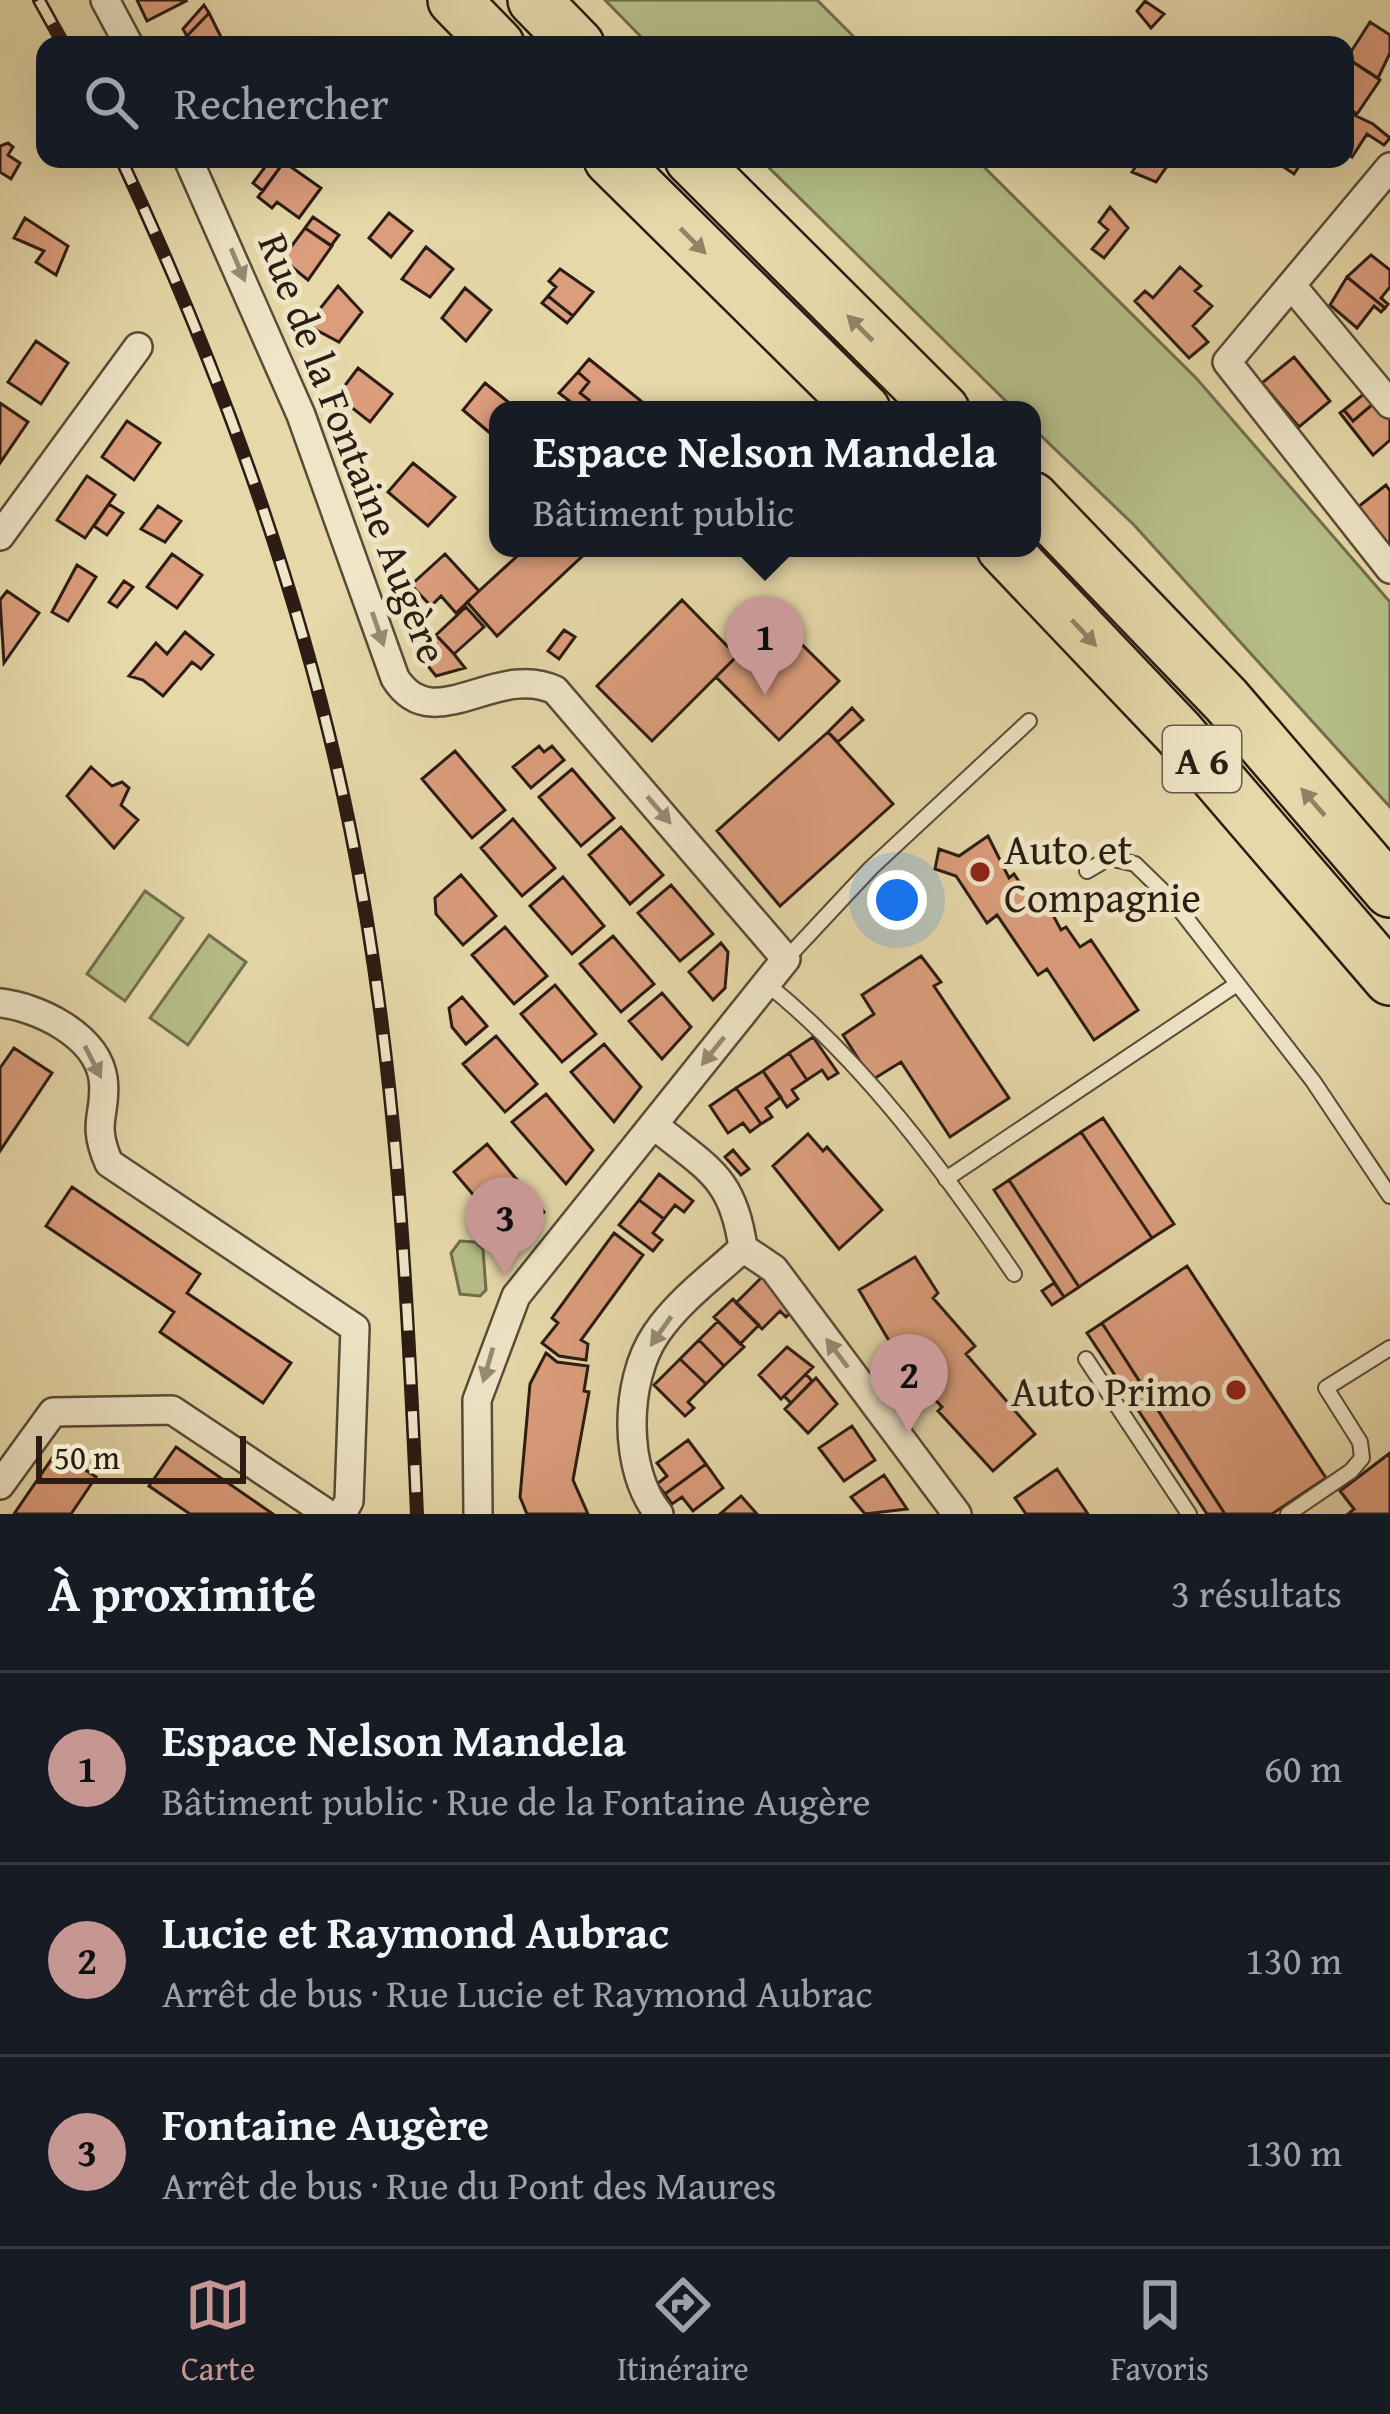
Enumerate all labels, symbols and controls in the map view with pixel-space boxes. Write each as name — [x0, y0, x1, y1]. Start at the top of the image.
search box — [36, 36, 1354, 168]
icon: search — [78, 69, 144, 135]
text: Rechercher — [174, 70, 389, 135]
street label: Rue de la Fontaine Augère — [244, 224, 464, 672]
one-way arrow — [679, 227, 707, 255]
one-way arrow — [229, 247, 248, 283]
one-way arrow — [846, 314, 875, 342]
popup — [489, 401, 1041, 557]
text: Espace Nelson Mandela — [533, 418, 997, 483]
text: Bâtiment public — [533, 483, 794, 540]
pin: 1 — [726, 596, 804, 695]
one-way arrow — [370, 611, 388, 647]
one-way arrow — [1069, 618, 1097, 647]
road number: A 6 — [1163, 726, 1241, 792]
one-way arrow — [1301, 787, 1327, 817]
one-way arrow — [646, 795, 672, 825]
place label: Auto et Compagnie — [1004, 818, 1201, 927]
marker: Auto et Compagnie — [967, 859, 993, 885]
your location — [867, 870, 927, 930]
one-way arrow — [701, 1035, 726, 1066]
one-way arrow — [83, 1045, 103, 1079]
pin: 3 — [466, 1177, 544, 1276]
one-way arrow — [650, 1315, 673, 1347]
pin: 2 — [870, 1334, 948, 1433]
one-way arrow — [825, 1337, 849, 1369]
one-way arrow — [477, 1347, 496, 1384]
place label: Auto Primo — [1011, 1360, 1212, 1421]
marker: Auto Primo — [1223, 1377, 1249, 1403]
scale bar — [36, 1430, 246, 1483]
text: 50 m — [54, 1433, 120, 1481]
text: À proximité — [48, 1555, 316, 1630]
text: 3 résultats — [1171, 1564, 1342, 1621]
text: Espace Nelson Mandela — [162, 1707, 626, 1772]
text: 1 — [77, 1739, 97, 1796]
text: 60 m — [1264, 1739, 1342, 1796]
text: Bâtiment public · Rue de la Fontaine Augère — [162, 1772, 870, 1829]
text: Lucie et Raymond Aubrac — [162, 1899, 669, 1964]
text: 2 — [77, 1931, 97, 1988]
text: 130 m — [1245, 1931, 1342, 1988]
text: Arrêt de bus · Rue Lucie et Raymond Aubrac — [162, 1964, 873, 2021]
text: Fontaine Augère — [162, 2091, 489, 2156]
text: 3 — [77, 2123, 97, 2180]
text: 130 m — [1245, 2123, 1342, 2180]
text: Arrêt de bus · Rue du Pont des Maures — [162, 2156, 777, 2213]
tab: Carte — [181, 2272, 255, 2392]
tab: Itinéraire — [617, 2272, 749, 2392]
tab: Favoris — [1111, 2272, 1209, 2392]

